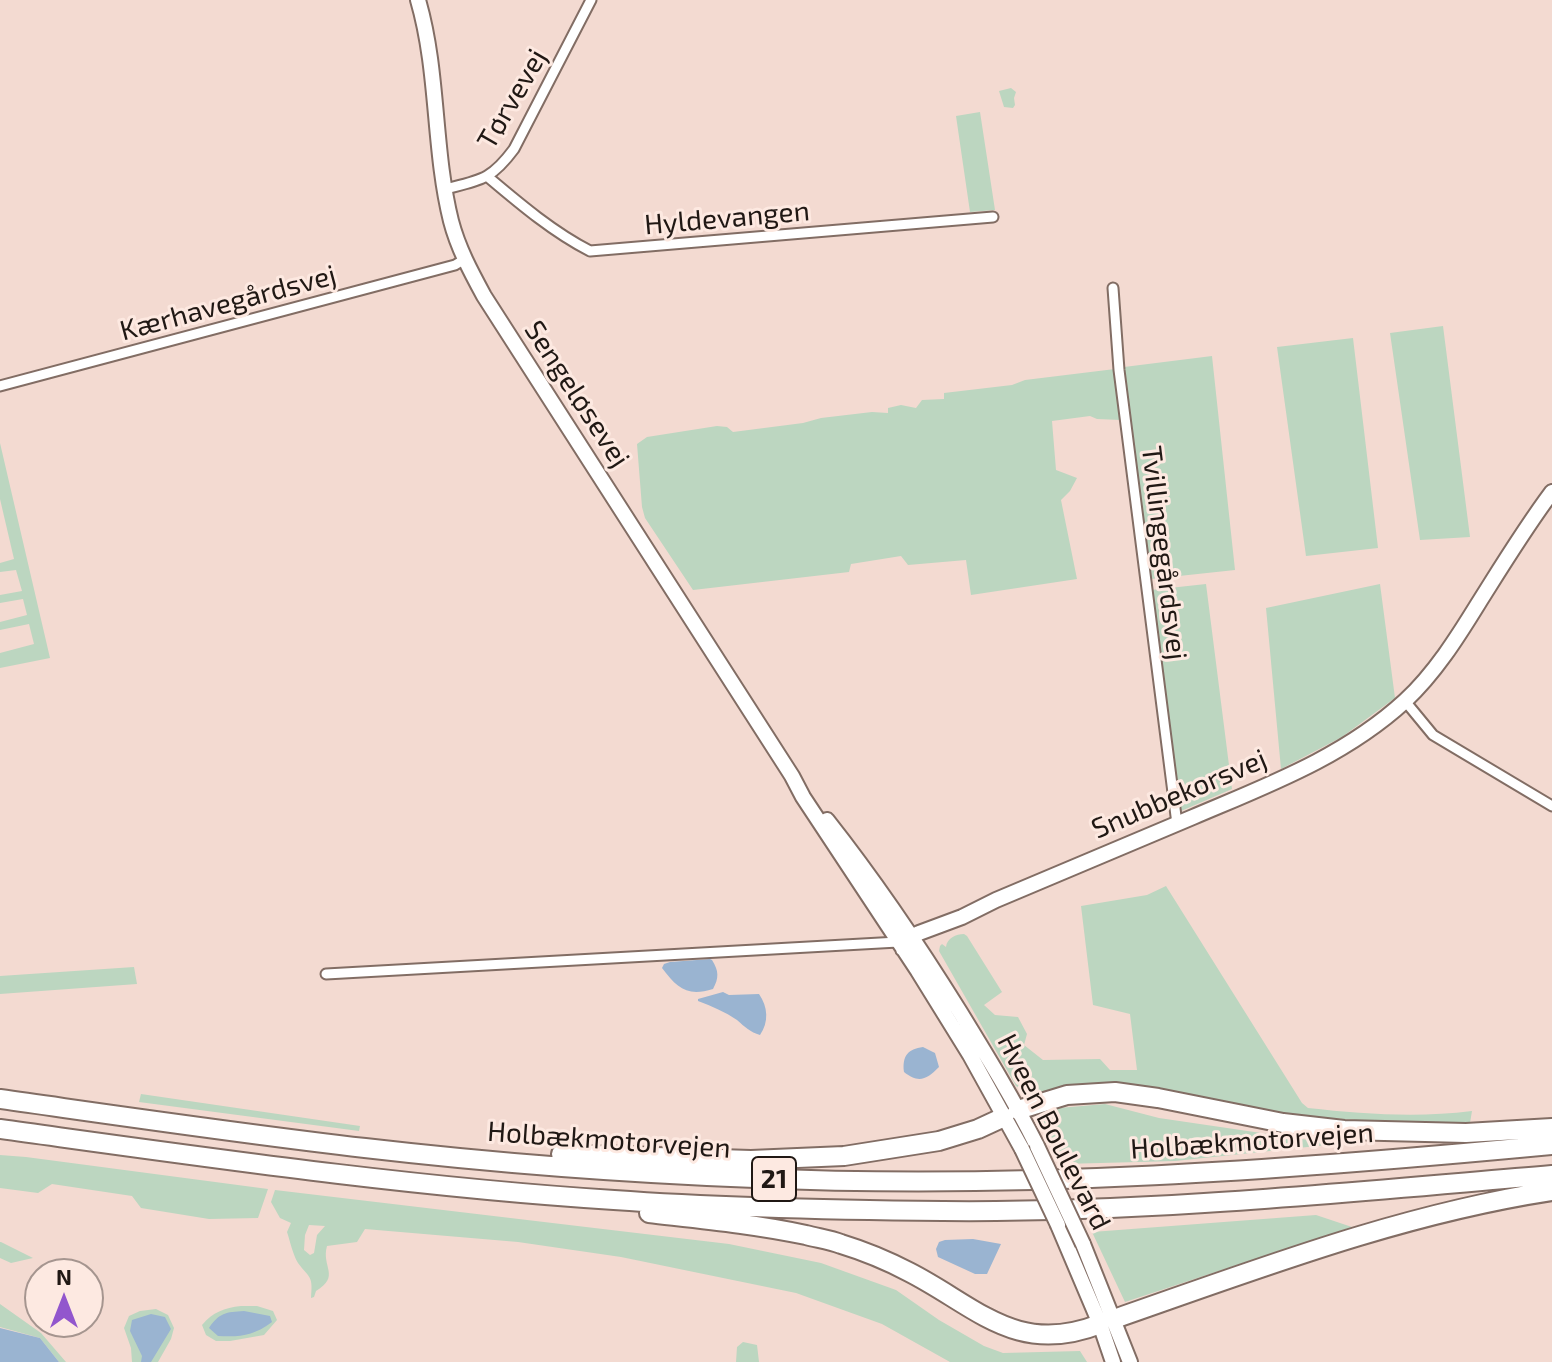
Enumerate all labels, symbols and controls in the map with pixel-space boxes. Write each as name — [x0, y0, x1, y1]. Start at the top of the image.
street label: Tørvevej — [470, 43, 554, 155]
street label: Hyldevangen — [643, 194, 811, 242]
street label: Kærhavegårdsvej — [116, 258, 340, 348]
street label: Sengeløsevej — [517, 315, 637, 473]
street label: Tvillingegårdsvej — [1134, 444, 1194, 662]
street label: Snubbekorsvej — [1087, 742, 1271, 846]
street label: Hveen Boulevard — [990, 1028, 1118, 1236]
street label: Holbækmotorvejen — [486, 1115, 732, 1165]
street label: Holbækmotorvejen — [1129, 1116, 1375, 1166]
road number: 21 — [752, 1157, 796, 1201]
north arrow — [24, 1258, 104, 1338]
text: N — [56, 1263, 72, 1289]

